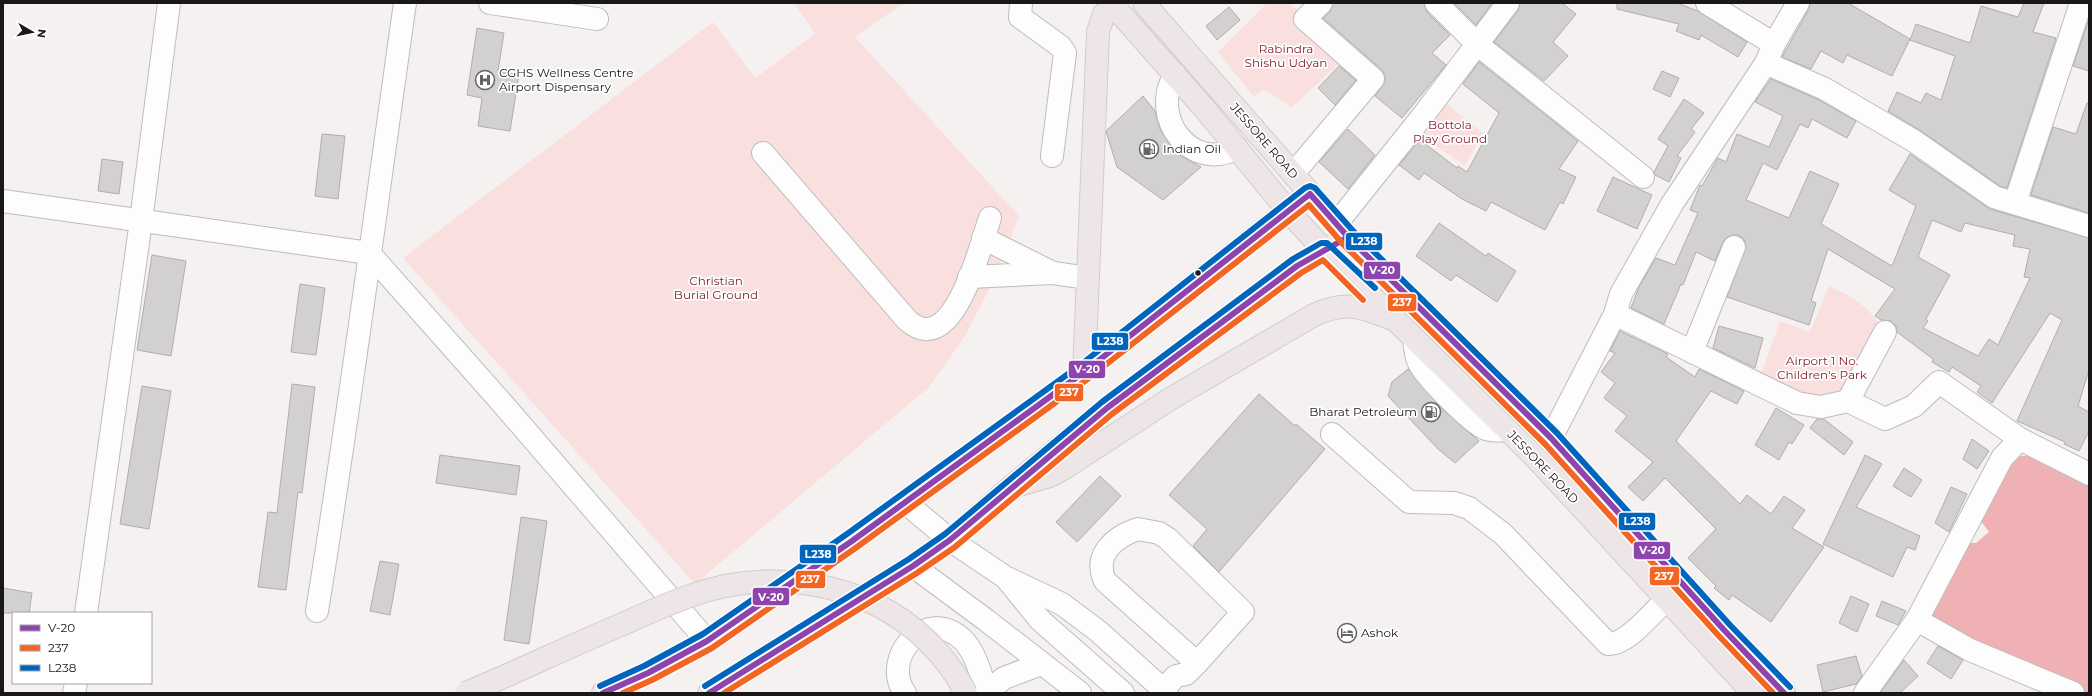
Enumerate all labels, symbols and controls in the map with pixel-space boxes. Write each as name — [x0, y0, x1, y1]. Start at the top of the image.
north arrow — [12, 12, 52, 52]
text: N — [34, 28, 49, 39]
park label: Rabindra Shishu Udyan — [1245, 41, 1327, 70]
place label: CGHS Wellness Centre Airport Dispensary — [499, 65, 634, 94]
hospital icon: CGHS Wellness Centre Airport Dispensary — [474, 69, 496, 91]
street label: JESSORE ROAD — [1227, 99, 1302, 182]
park label: Bottola Play Ground — [1413, 117, 1487, 146]
fuel station icon: Indian Oil — [1138, 138, 1160, 160]
place label: Indian Oil — [1163, 141, 1221, 156]
line badge: L238 — [1345, 232, 1383, 251]
text: L238 — [1351, 234, 1377, 248]
line badge: V-20 — [1363, 261, 1401, 280]
text: V-20 — [1368, 263, 1395, 277]
unlabelled marker — [1193, 268, 1203, 278]
park label: Christian Burial Ground — [674, 273, 758, 302]
line badge: 237 — [1387, 293, 1417, 312]
text: 237 — [1392, 295, 1412, 309]
line badge: L238 — [1091, 332, 1129, 351]
text: L238 — [1097, 334, 1123, 348]
park label: Airport 1 No. Children's Park — [1777, 353, 1868, 382]
line badge: V-20 — [1068, 360, 1106, 379]
text: V-20 — [1073, 362, 1100, 376]
line badge: 237 — [1054, 383, 1084, 402]
text: 237 — [1059, 385, 1079, 399]
fuel station icon: Bharat Petroleum — [1420, 401, 1442, 423]
place label: Bharat Petroleum — [1309, 404, 1417, 419]
street label: JESSORE ROAD — [1504, 426, 1582, 506]
line badge: L238 — [1618, 512, 1656, 531]
text: L238 — [1624, 514, 1650, 528]
line badge: V-20 — [1633, 541, 1671, 560]
text: V-20 — [1638, 543, 1665, 557]
line badge: L238 — [799, 544, 837, 564]
text: L238 — [805, 547, 831, 561]
line badge: 237 — [1649, 566, 1680, 586]
text: 237 — [1654, 569, 1674, 583]
line badge: 237 — [795, 570, 826, 589]
text: 237 — [800, 572, 820, 586]
line badge: V-20 — [752, 587, 790, 606]
text: V-20 — [757, 590, 784, 604]
legend — [12, 612, 152, 684]
text: V-20 — [48, 620, 75, 635]
hotel icon: Ashok — [1336, 622, 1358, 644]
place label: Ashok — [1361, 625, 1399, 640]
text: 237 — [48, 640, 69, 655]
text: L238 — [48, 660, 77, 675]

